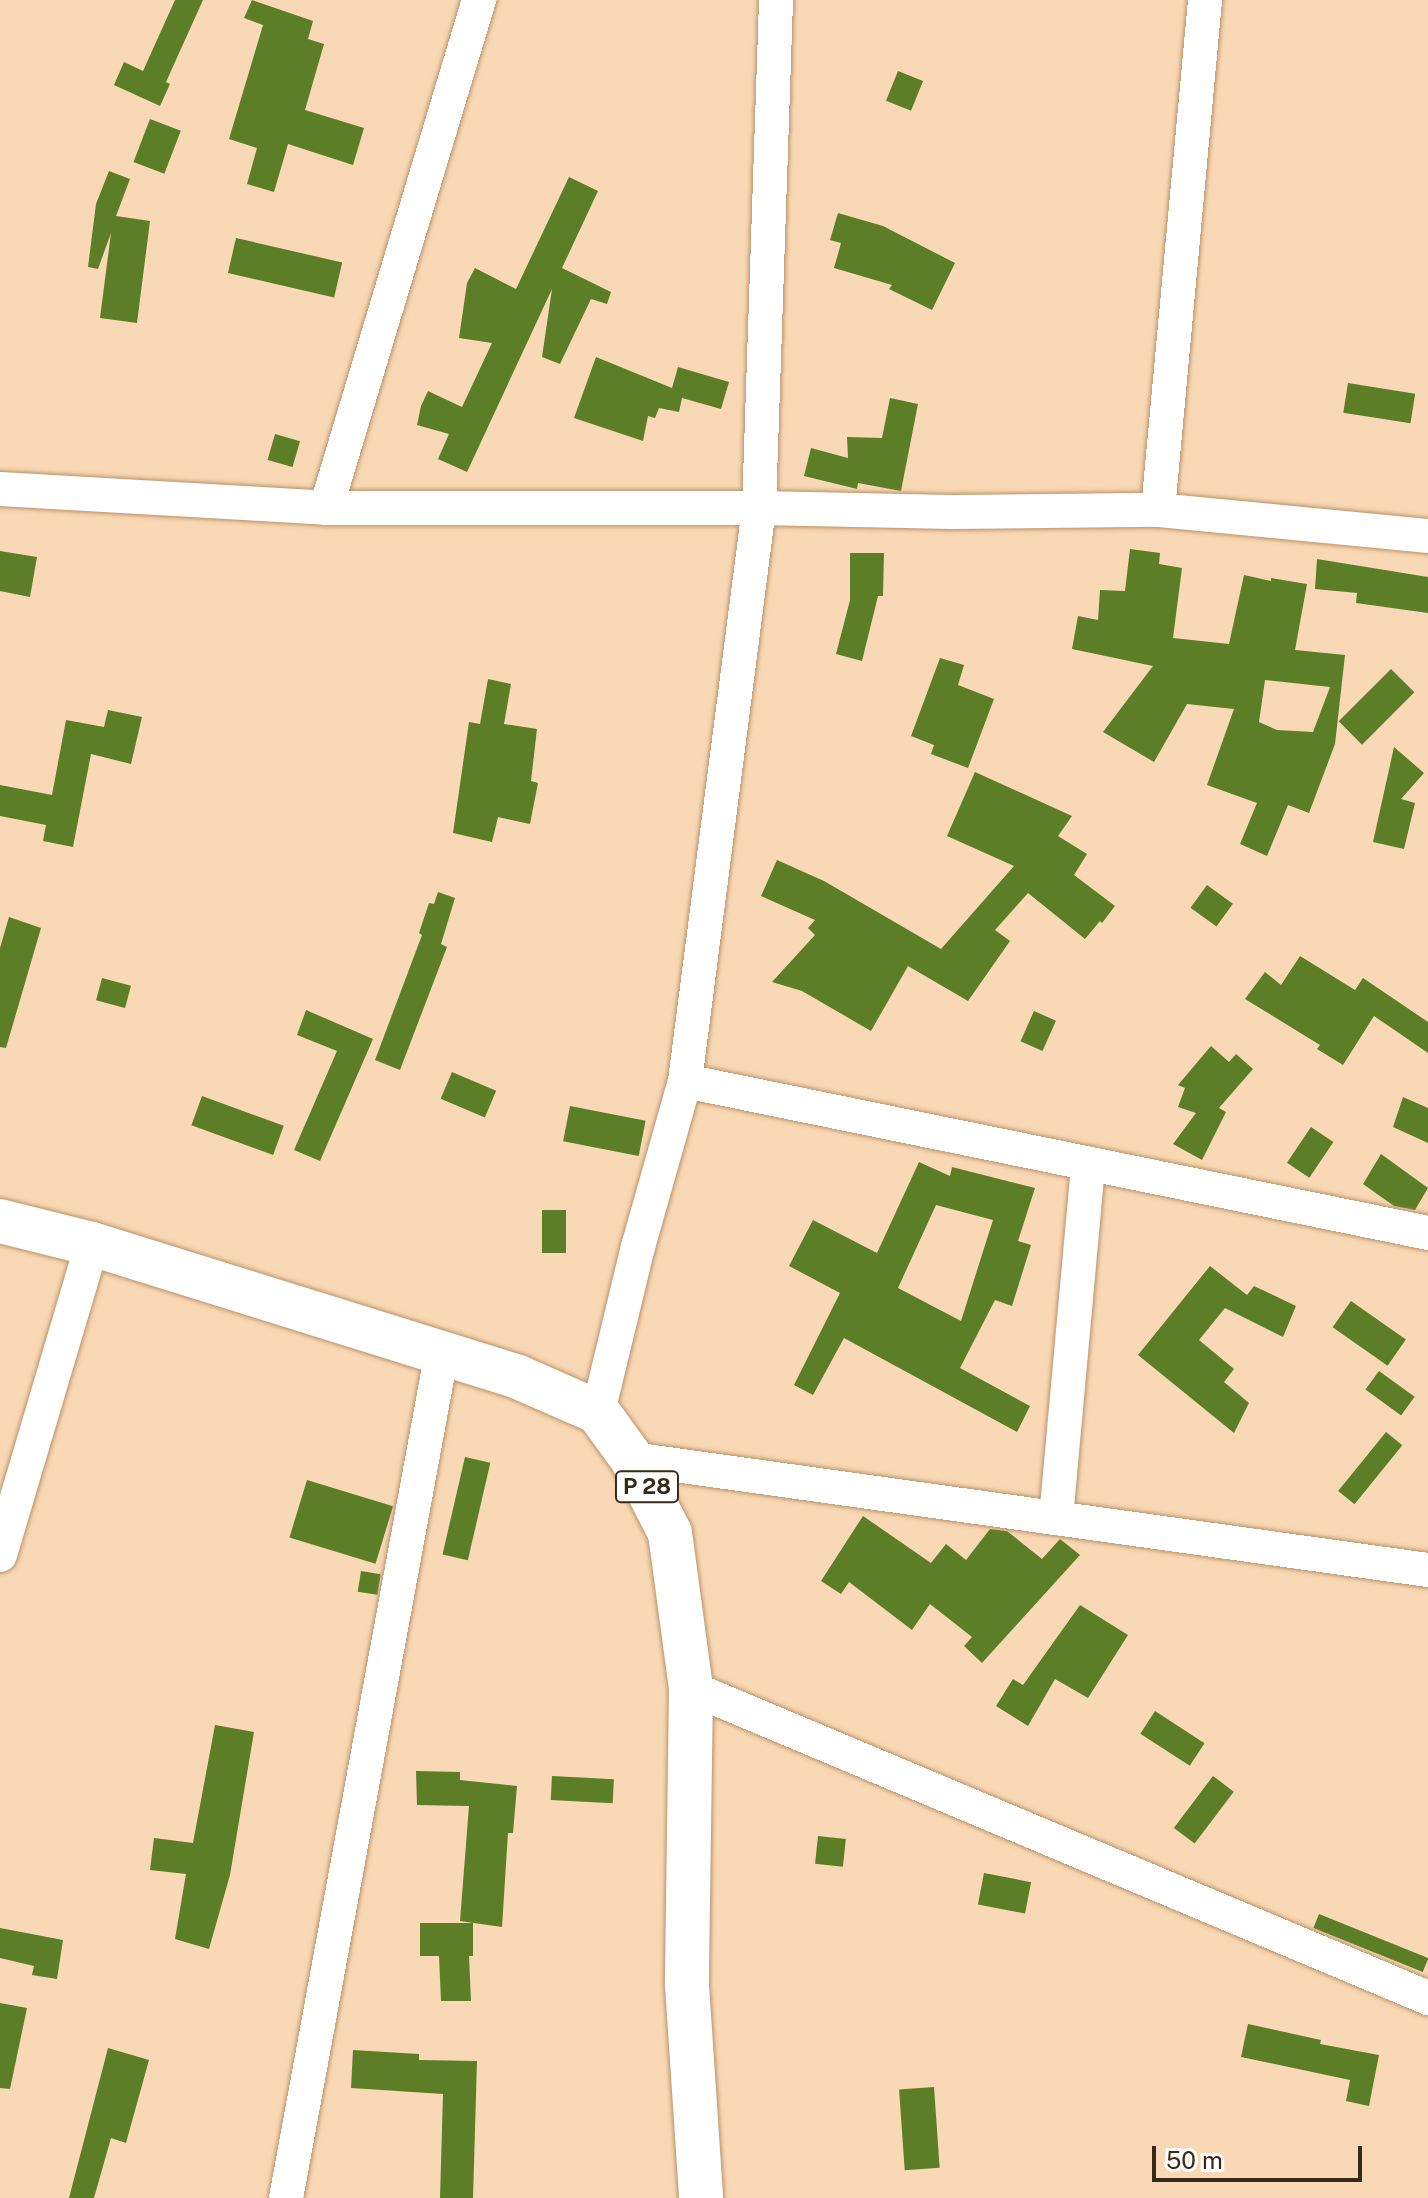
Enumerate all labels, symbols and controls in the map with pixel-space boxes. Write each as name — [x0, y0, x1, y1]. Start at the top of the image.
road number: P 28 — [613, 1469, 681, 1505]
scale bar — [1156, 2130, 1366, 2180]
text: 50 m — [1166, 2146, 1223, 2174]

